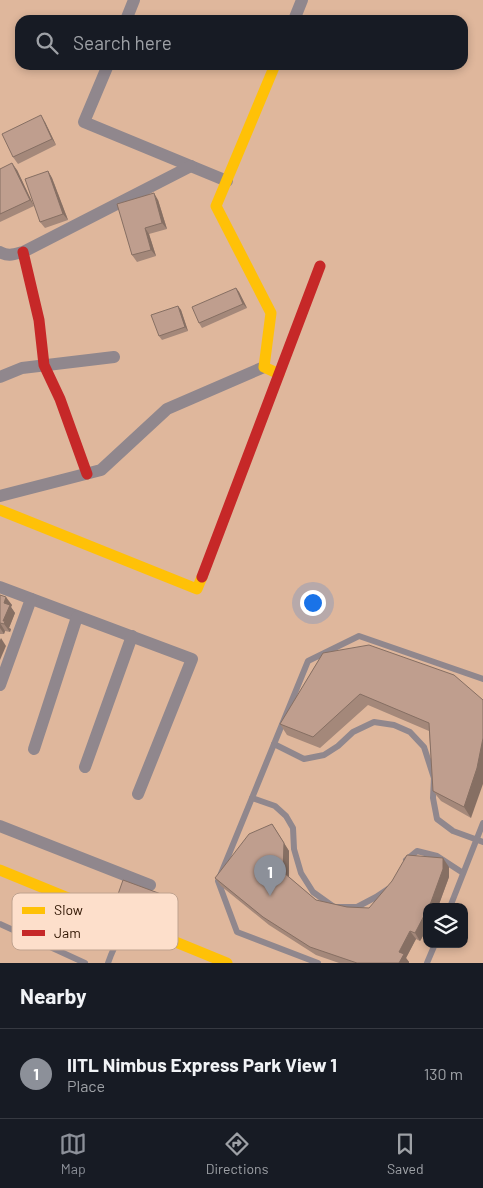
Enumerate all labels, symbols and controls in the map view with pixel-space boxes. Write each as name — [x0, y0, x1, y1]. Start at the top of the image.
search box — [15, 15, 468, 70]
icon: search — [33, 29, 61, 57]
text: Search here — [73, 31, 172, 54]
your location — [300, 590, 326, 616]
pin: 1 — [254, 855, 286, 896]
legend — [12, 893, 178, 950]
text: Slow — [54, 901, 83, 918]
map controls — [423, 903, 468, 948]
button: layers — [423, 903, 468, 948]
text: Jam — [54, 924, 81, 941]
text: Nearby — [20, 983, 86, 1008]
text: IITL Nimbus Express Park View 1 — [67, 1053, 337, 1076]
text: 1 — [33, 1064, 39, 1083]
text: 130 m — [424, 1064, 463, 1083]
text: Place — [67, 1076, 105, 1095]
tab: Map — [59, 1130, 87, 1177]
tab: Directions — [206, 1130, 268, 1177]
tab: Saved — [387, 1130, 424, 1177]

